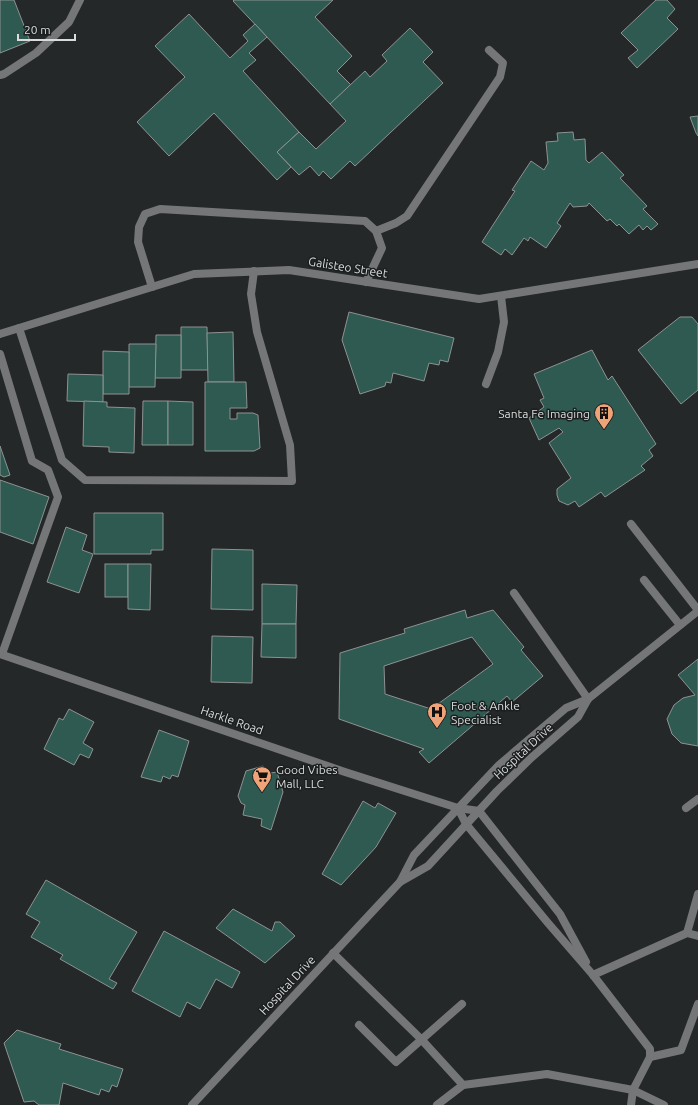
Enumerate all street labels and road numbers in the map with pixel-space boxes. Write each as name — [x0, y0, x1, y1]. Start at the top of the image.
street label: Galisteo Street — [307, 254, 389, 280]
street label: Harkle Road — [199, 703, 265, 737]
street label: Hospital Drive — [491, 720, 555, 782]
street label: Hospital Drive — [256, 953, 318, 1017]

